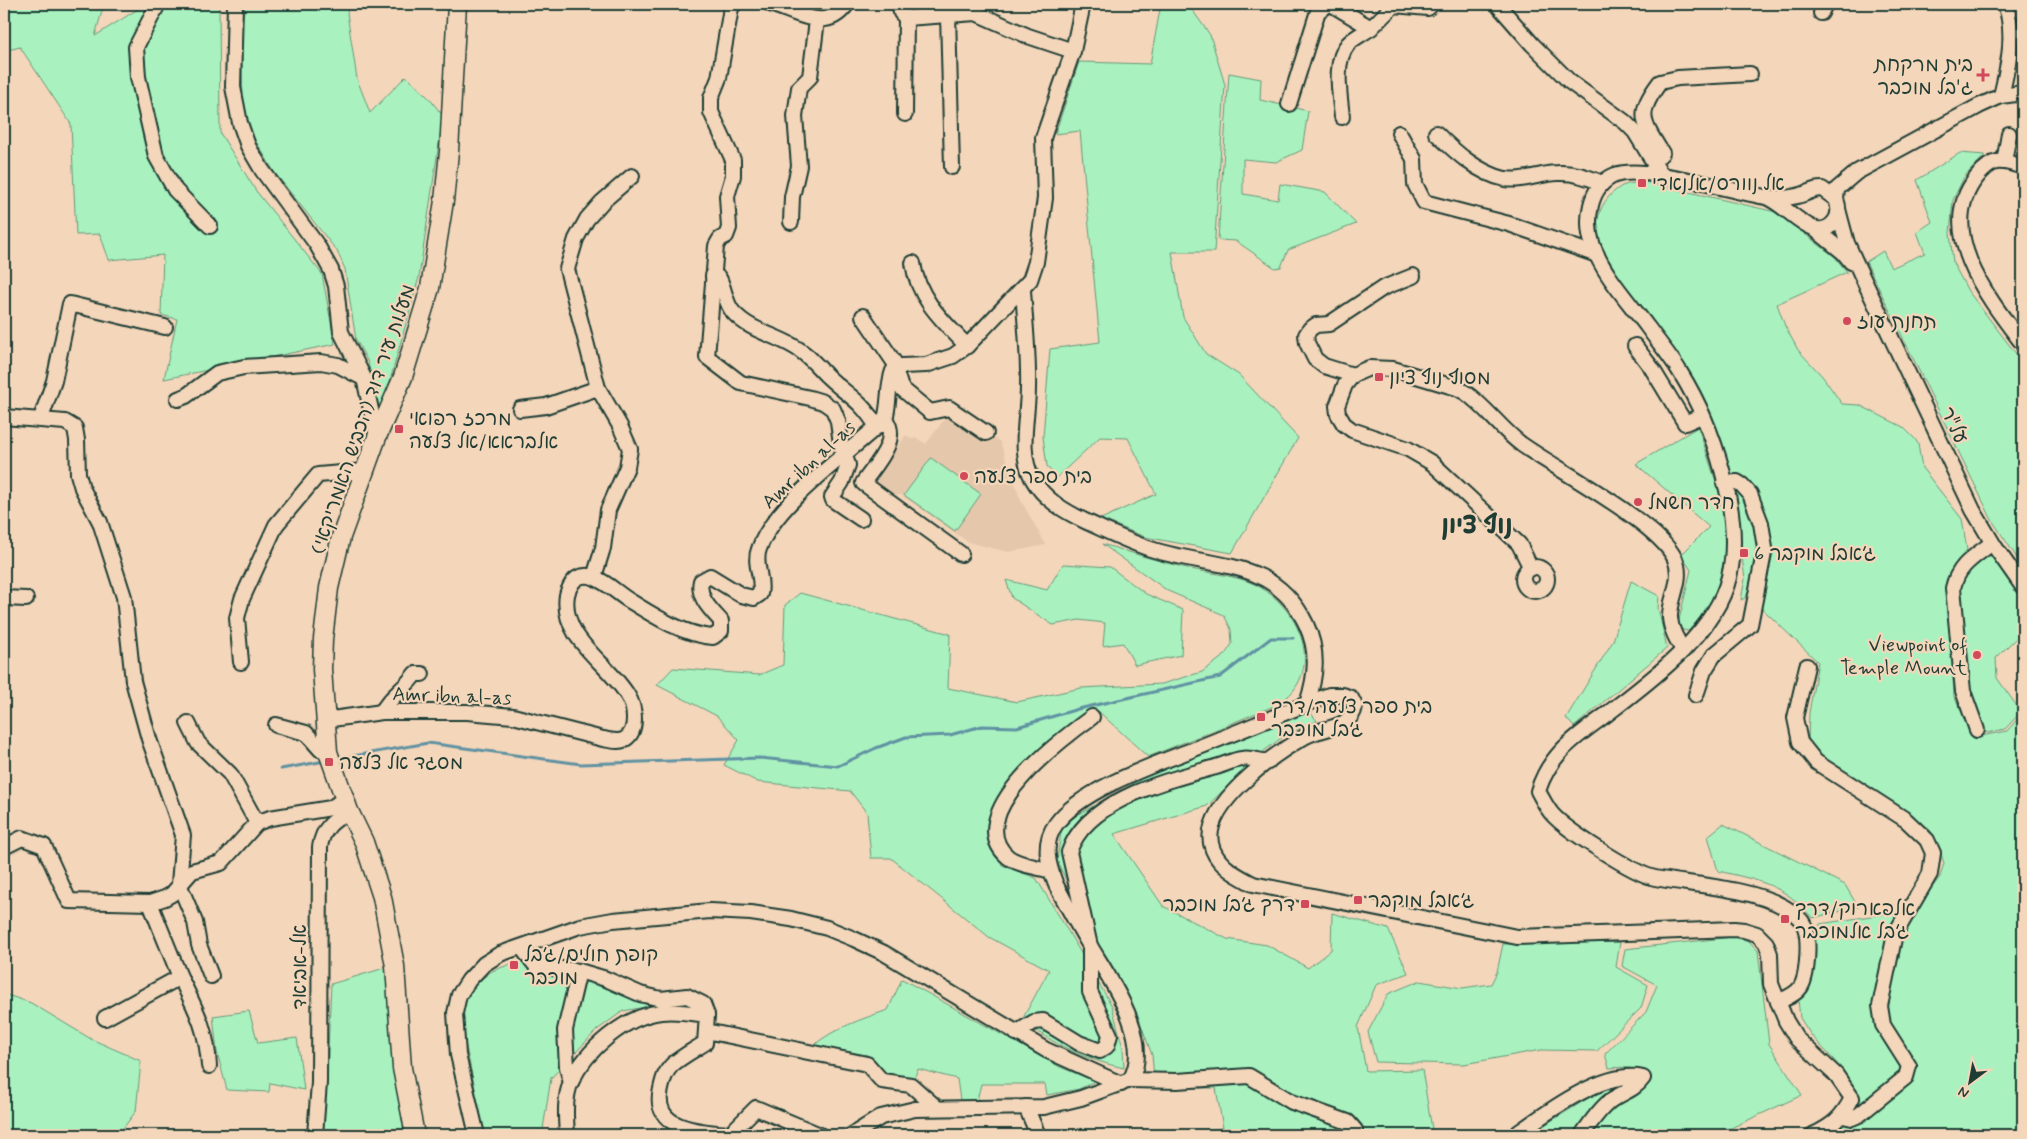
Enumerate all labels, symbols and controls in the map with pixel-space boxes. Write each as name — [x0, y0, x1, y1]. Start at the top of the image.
place label: בית מרקחת ג'בל מוכבר — [1873, 52, 1973, 102]
marker: בית מרקחת ג'בל מוכבר — [1977, 69, 1989, 81]
place label: אל נוורס/אלנאדי — [1652, 171, 1785, 198]
marker: אל נוורס/אלנאדי — [1636, 177, 1648, 189]
street label: מעלות עיר דוד (הכביש האמריקאי) — [304, 281, 422, 558]
place label: תחנת עוז — [1857, 309, 1937, 336]
marker: תחנת עוז — [1841, 315, 1853, 327]
place label: מסוף נוף ציון — [1389, 365, 1491, 392]
marker: מסוף נוף ציון — [1373, 371, 1385, 383]
street label: על"ר — [1933, 403, 1974, 449]
place label: מרכז רפואי אלבראא/אל צלעה — [409, 406, 558, 456]
street label: Amr ibn al-as — [756, 414, 862, 516]
marker: מרכז רפואי אלבראא/אל צלעה — [393, 423, 405, 435]
place label: בית ספר צלעה — [974, 464, 1092, 491]
marker: בית ספר צלעה — [958, 470, 970, 482]
place label: חדר חשמל — [1648, 490, 1735, 517]
marker: חדר חשמל — [1632, 496, 1644, 508]
district label: נוף ציון — [1441, 510, 1513, 543]
place label: ג׳אבל מוקבר 6 — [1754, 541, 1876, 568]
marker: ג׳אבל מוקבר 6 — [1738, 547, 1750, 559]
place label: Viewpoint of Temple Mount — [1840, 632, 1967, 682]
marker: Viewpoint of Temple Mount — [1971, 649, 1983, 661]
street label: Amr ibn al-as — [392, 681, 512, 712]
place label: בית ספר צלעה/דרך ג׳בל מוכבר — [1271, 694, 1432, 744]
marker: בית ספר צלעה/דרך ג׳בל מוכבר — [1255, 711, 1267, 723]
place label: מסגד אל צלעה — [339, 750, 463, 777]
marker: מסגד אל צלעה — [323, 756, 335, 768]
place label: ג׳אבל מוקבר — [1368, 888, 1474, 915]
place label: דרך ג׳בל מוכבר — [1163, 892, 1295, 919]
marker: ג׳אבל מוקבר — [1352, 894, 1364, 906]
place label: אלפארוק/דרך ג׳בל אלמוכבר — [1795, 896, 1915, 946]
marker: דרך ג׳בל מוכבר — [1299, 898, 1311, 910]
marker: אלפארוק/דרך ג׳בל אלמוכבר — [1779, 913, 1791, 925]
street label: אל-אביאד — [287, 925, 314, 1009]
place label: קופת חולים/ג׳בל מוכבר — [524, 942, 658, 992]
marker: קופת חולים/ג׳בל מוכבר — [508, 959, 520, 971]
north arrow — [1944, 1056, 1994, 1106]
text: N — [1955, 1082, 1972, 1102]

